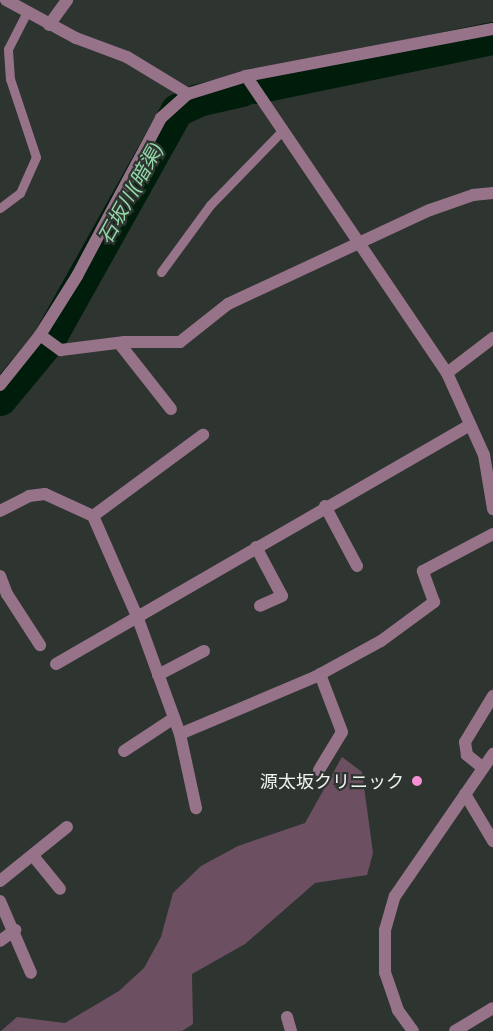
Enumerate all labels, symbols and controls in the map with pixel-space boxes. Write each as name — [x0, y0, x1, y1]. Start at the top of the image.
water label: 石坂川(暗渠) — [92, 138, 168, 248]
place label: 源太坂クリニック — [260, 770, 404, 792]
marker: 源太坂クリニック — [408, 772, 426, 790]

